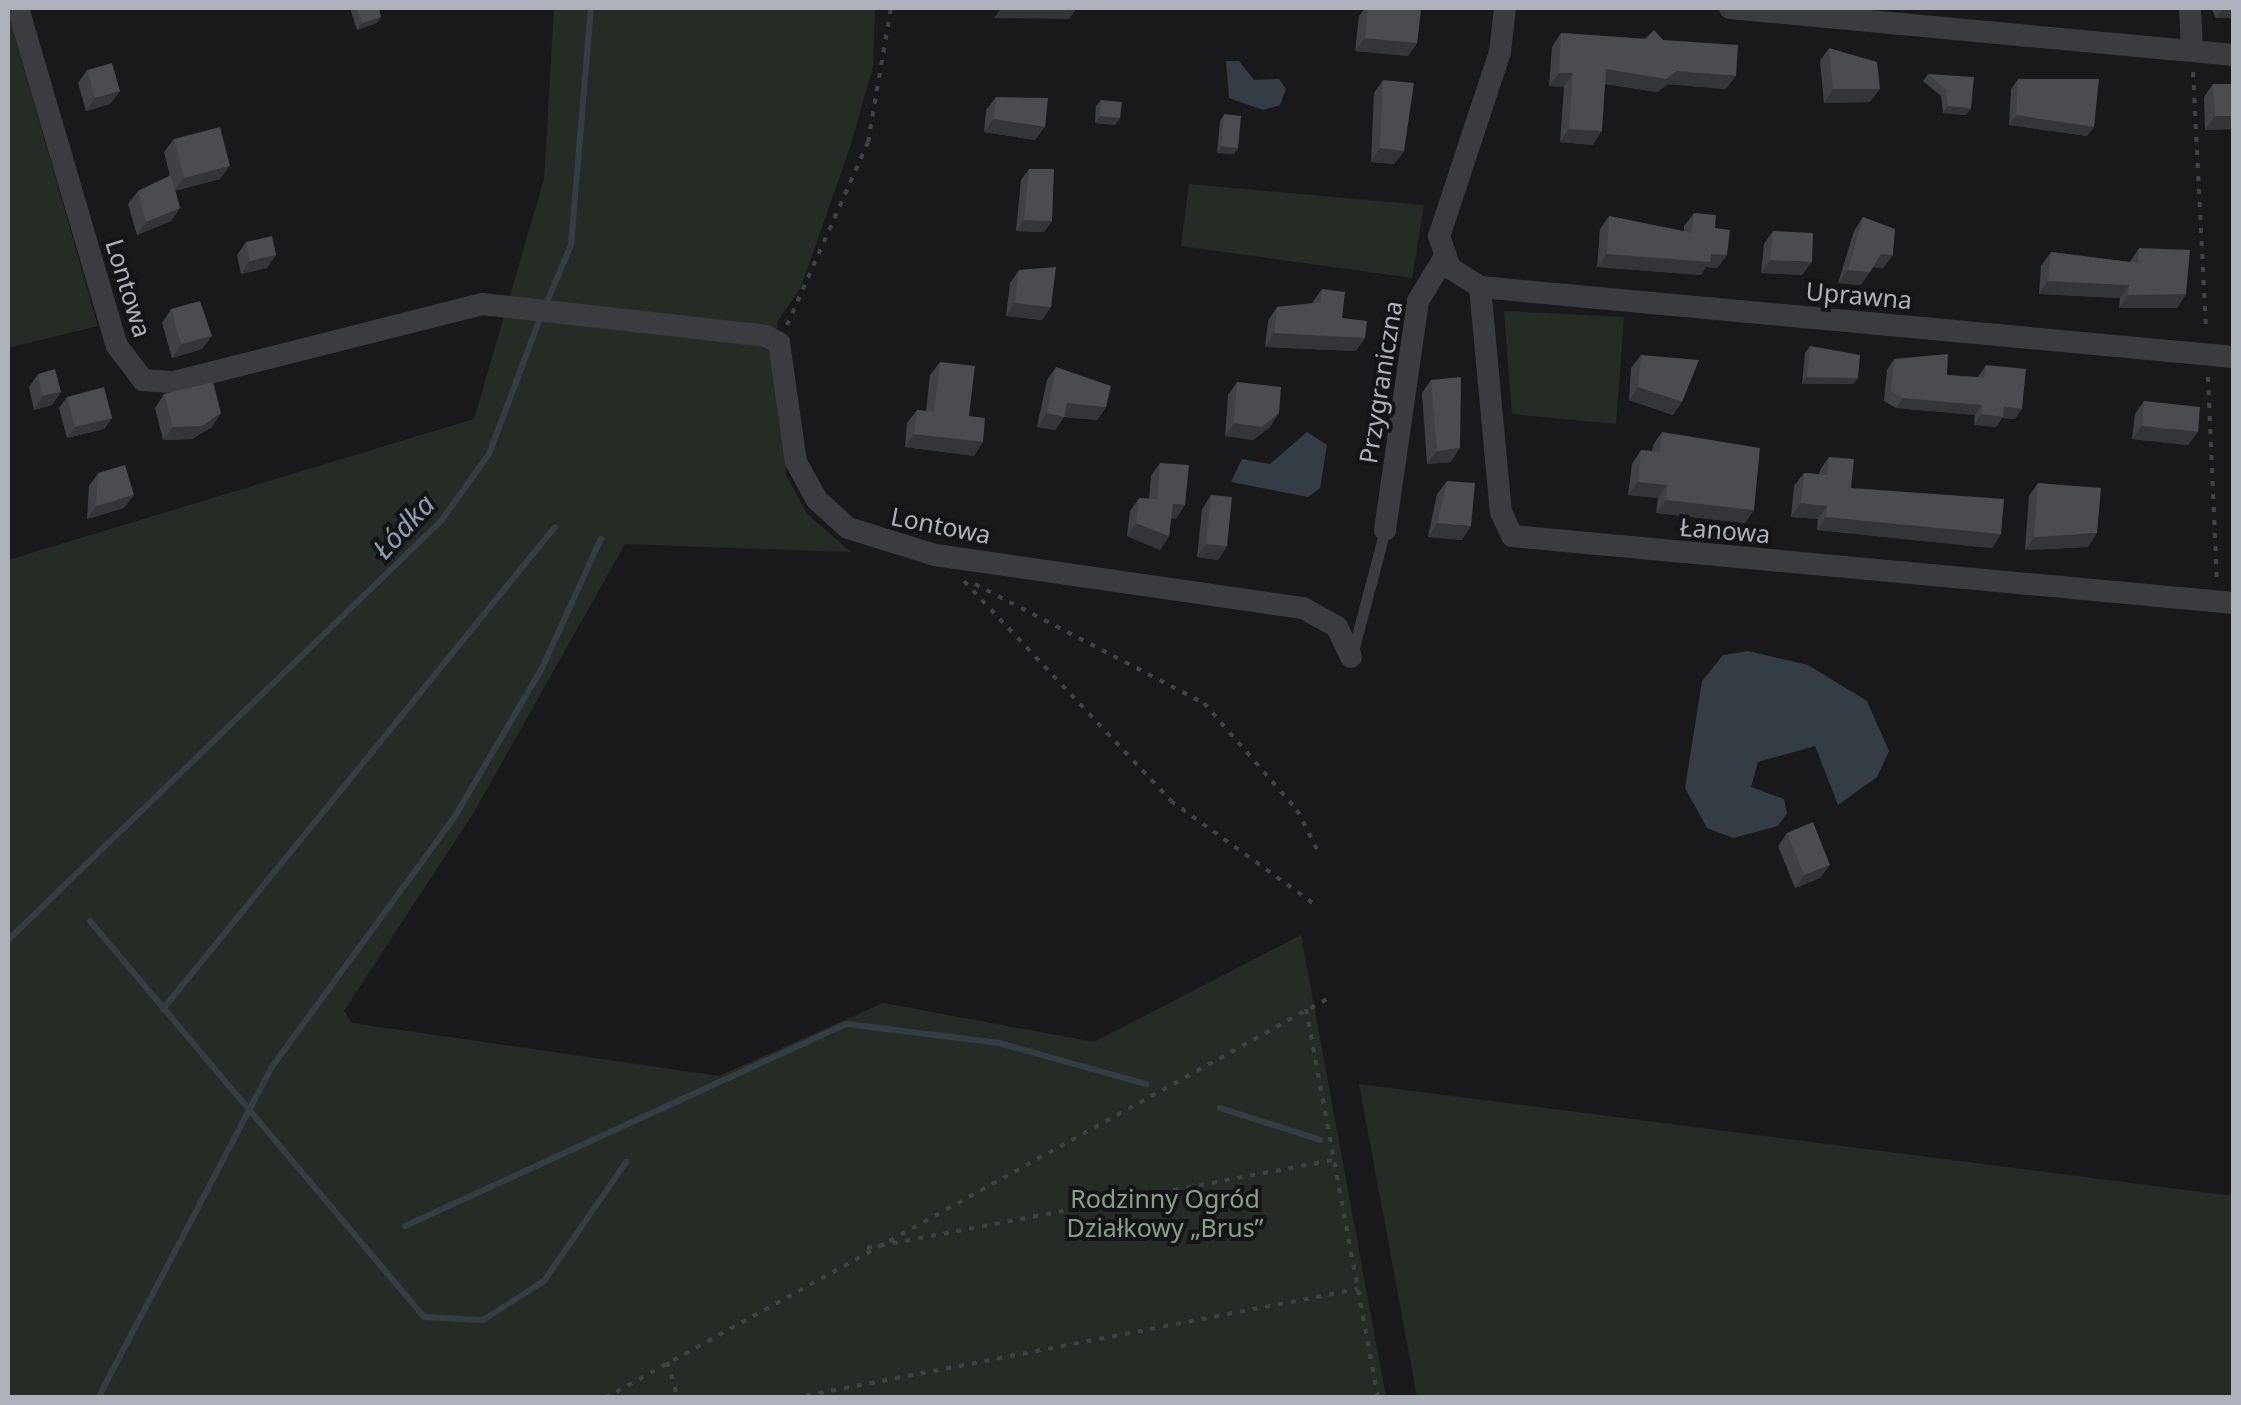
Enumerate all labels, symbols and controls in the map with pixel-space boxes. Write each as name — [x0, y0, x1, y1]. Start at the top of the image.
street label: Lontowa — [100, 235, 158, 341]
street label: Uprawna — [1805, 275, 1913, 315]
street label: Przygraniczna — [1352, 299, 1408, 465]
water label: Łódka — [365, 487, 441, 565]
street label: Lontowa — [889, 501, 993, 549]
street label: Łanowa — [1678, 511, 1772, 549]
park label: Rodzinny Ogród Działkowy „Brus” — [1066, 1184, 1264, 1243]

